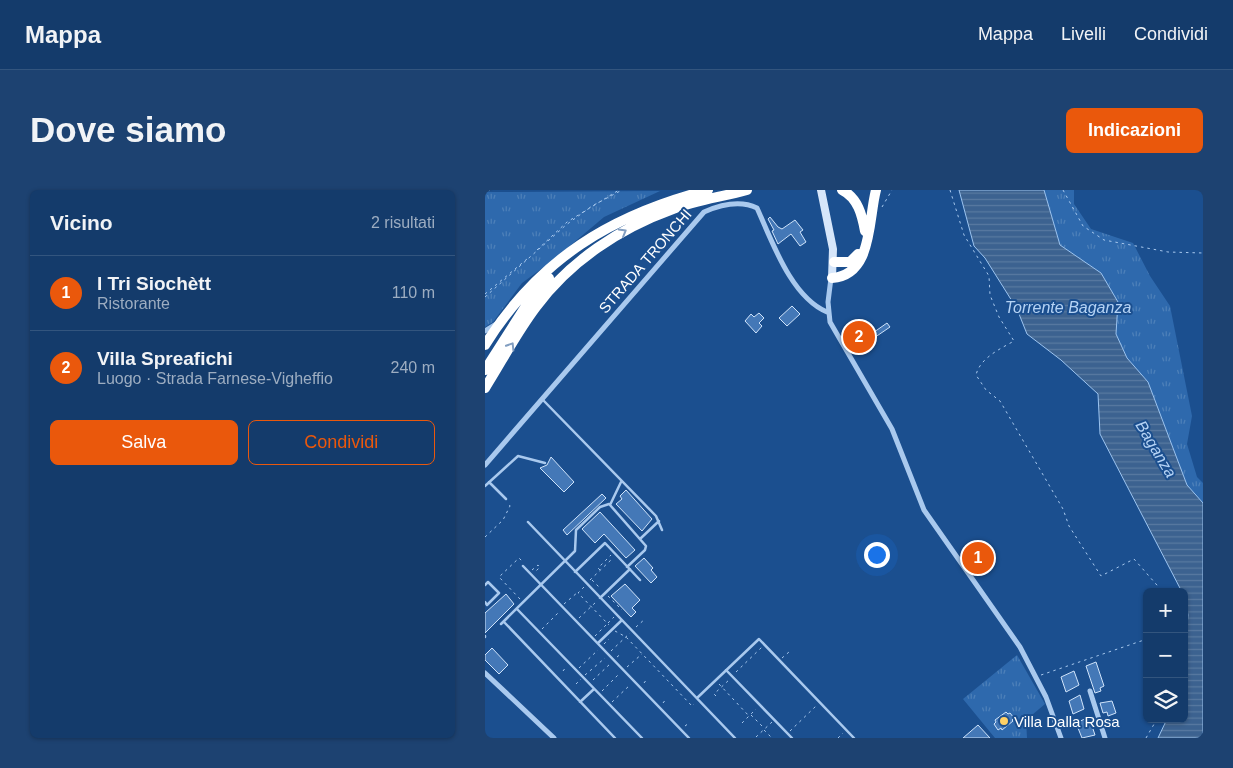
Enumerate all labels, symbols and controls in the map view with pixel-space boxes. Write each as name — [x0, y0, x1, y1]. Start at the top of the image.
text: Mappa — [25, 21, 101, 48]
text: Mappa — [978, 24, 1033, 44]
text: Livelli — [1061, 24, 1106, 44]
text: Condividi — [1134, 24, 1208, 44]
button: Indicazioni — [1066, 108, 1203, 153]
text: Dove siamo — [30, 110, 226, 149]
street label: STRADA TRONCHI — [595, 206, 695, 316]
text: Vicino — [50, 211, 113, 234]
text: 2 risultati — [371, 214, 435, 231]
one-way arrow — [618, 228, 627, 238]
text: I Tri Siochètt — [97, 273, 211, 294]
text: 1 — [62, 284, 70, 301]
text: 110 m — [392, 284, 435, 301]
text: Ristorante — [97, 295, 170, 312]
water label: Torrente Baganza — [1005, 299, 1131, 316]
pin: 2 — [843, 318, 875, 356]
one-way arrow — [505, 343, 514, 352]
text: Villa Spreafichi — [97, 348, 233, 369]
text: 2 — [62, 359, 70, 376]
text: 240 m — [391, 359, 435, 376]
text: Luogo · Strada Farnese-Vigheffio — [97, 370, 333, 387]
water label: Baganza — [1132, 418, 1180, 481]
button: Salva — [50, 420, 238, 465]
button: Condividi — [248, 420, 435, 465]
pin: 1 — [962, 539, 994, 577]
your location — [864, 542, 890, 568]
map controls — [1143, 588, 1188, 723]
button: + — [1143, 588, 1188, 633]
button: − — [1143, 633, 1188, 678]
button: layers — [1143, 678, 1188, 723]
place label: Villa Dalla Rosa — [1014, 713, 1120, 730]
marker: Villa Dalla Rosa — [998, 715, 1010, 727]

